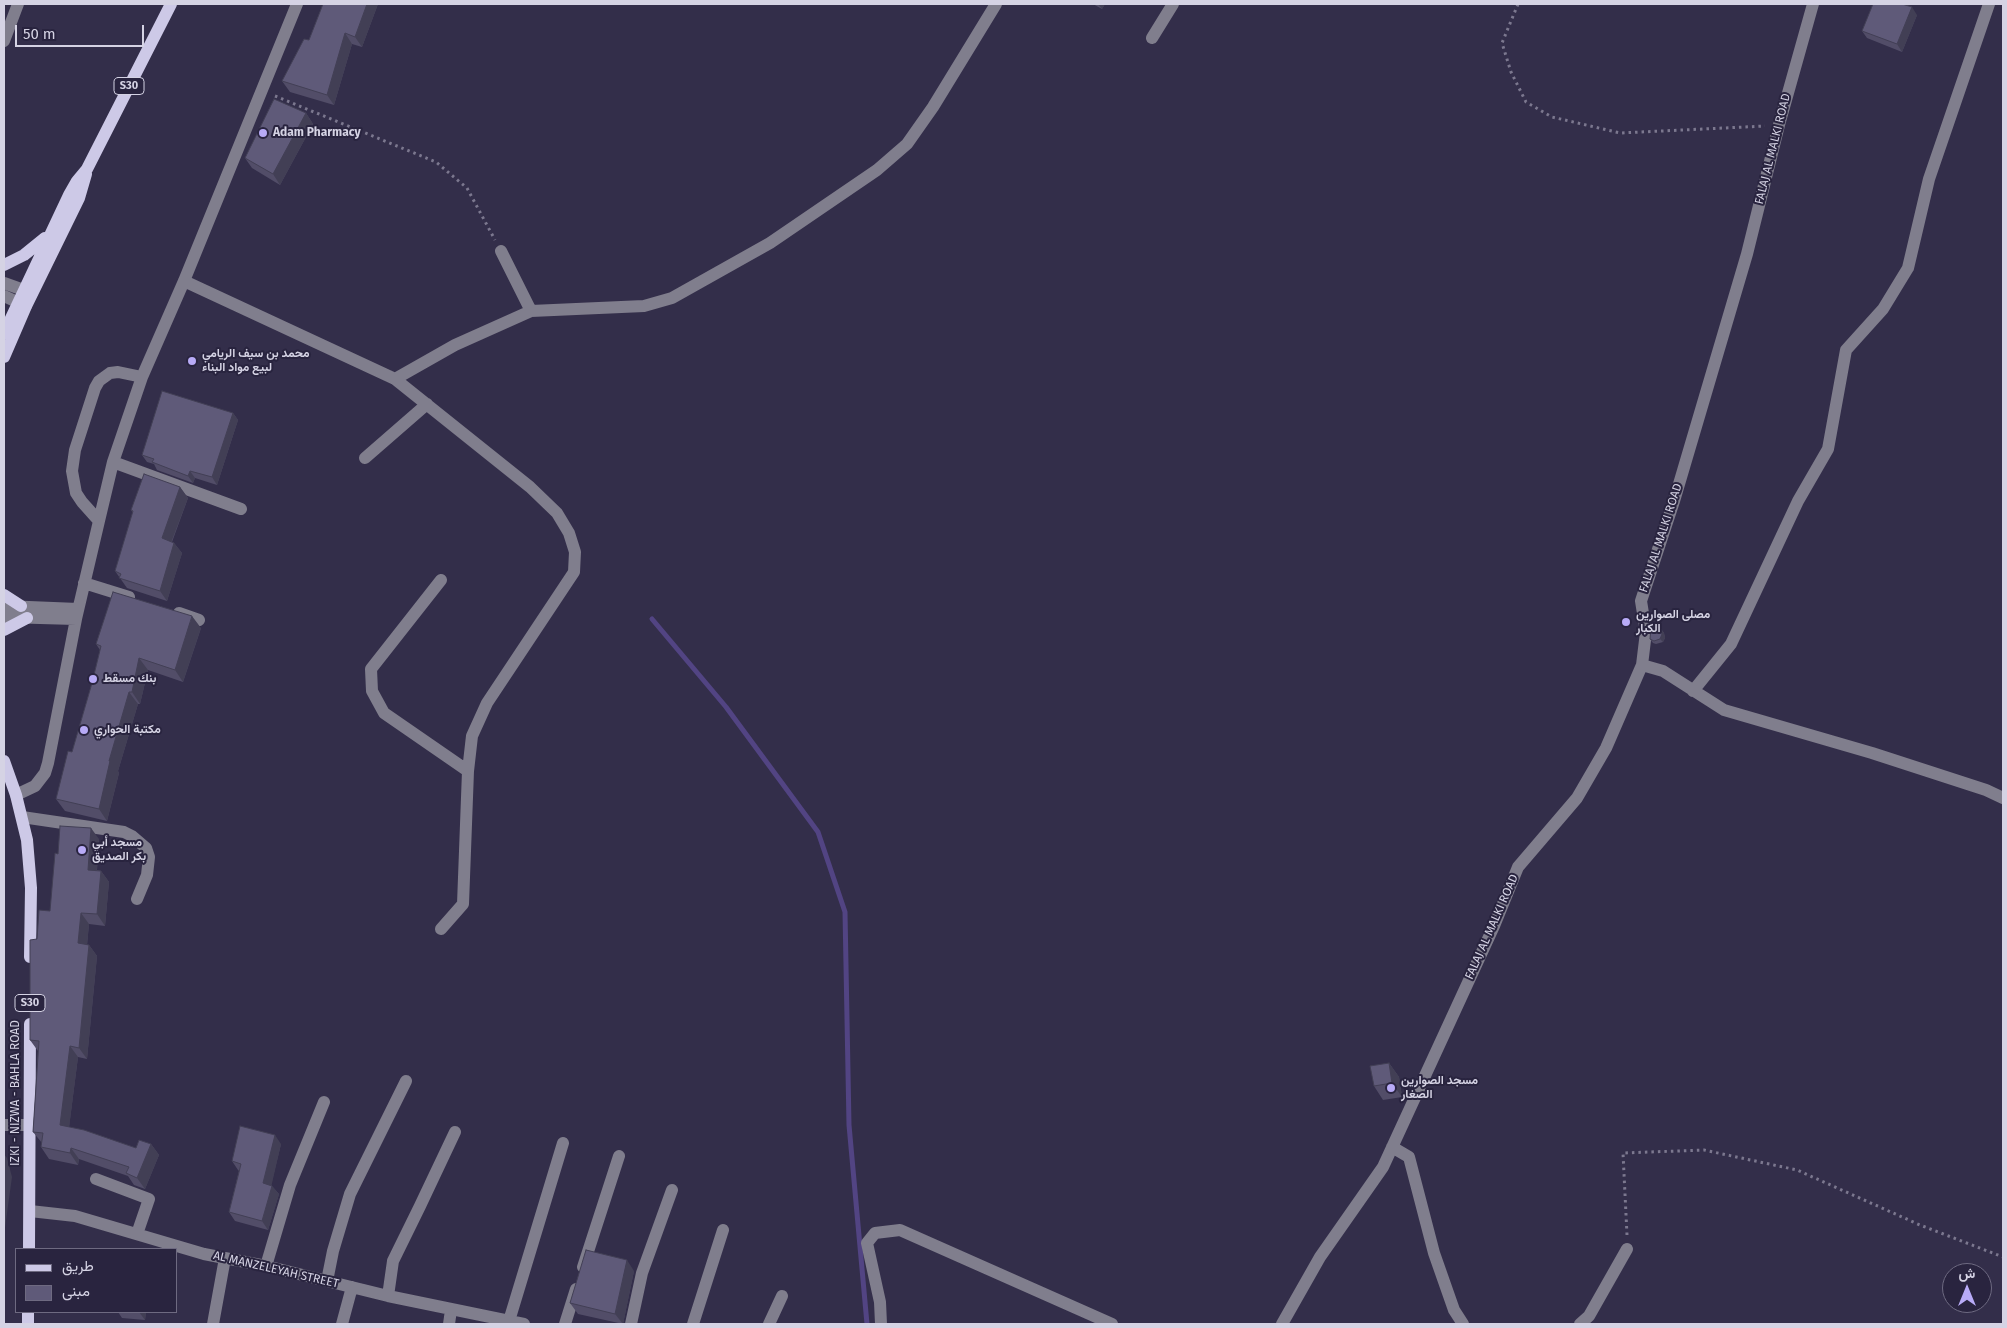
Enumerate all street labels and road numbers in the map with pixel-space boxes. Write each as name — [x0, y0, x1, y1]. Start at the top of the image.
road number: S30 — [114, 78, 144, 94]
street label: FALAJ AL MALKI ROAD — [1752, 92, 1794, 206]
street label: FALAJ AL MALKI ROAD — [1637, 482, 1685, 594]
street label: FALAJ AL MALKI ROAD — [1462, 872, 1522, 982]
road number: S30 — [15, 994, 45, 1011]
street label: IZKI - NIZWA - BAHLA ROAD — [9, 1020, 23, 1166]
street label: AL MANZELEYAH STREET — [212, 1249, 340, 1291]

